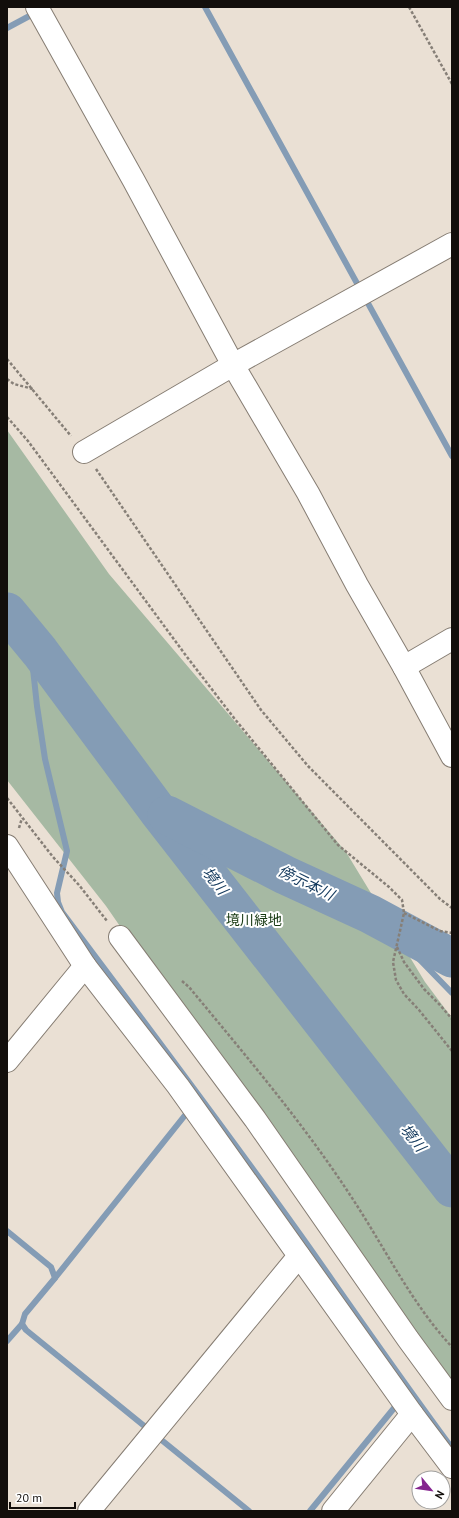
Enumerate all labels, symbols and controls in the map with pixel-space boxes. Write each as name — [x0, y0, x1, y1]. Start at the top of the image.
water label: 傍示本川 — [275, 861, 339, 905]
water label: 境川 — [199, 863, 233, 900]
park label: 境川緑地 — [226, 911, 282, 929]
water label: 境川 — [397, 1120, 431, 1157]
north arrow — [411, 1470, 451, 1510]
scale bar — [10, 1484, 75, 1510]
text: N — [432, 1488, 448, 1501]
text: 20 m — [16, 1490, 42, 1505]

